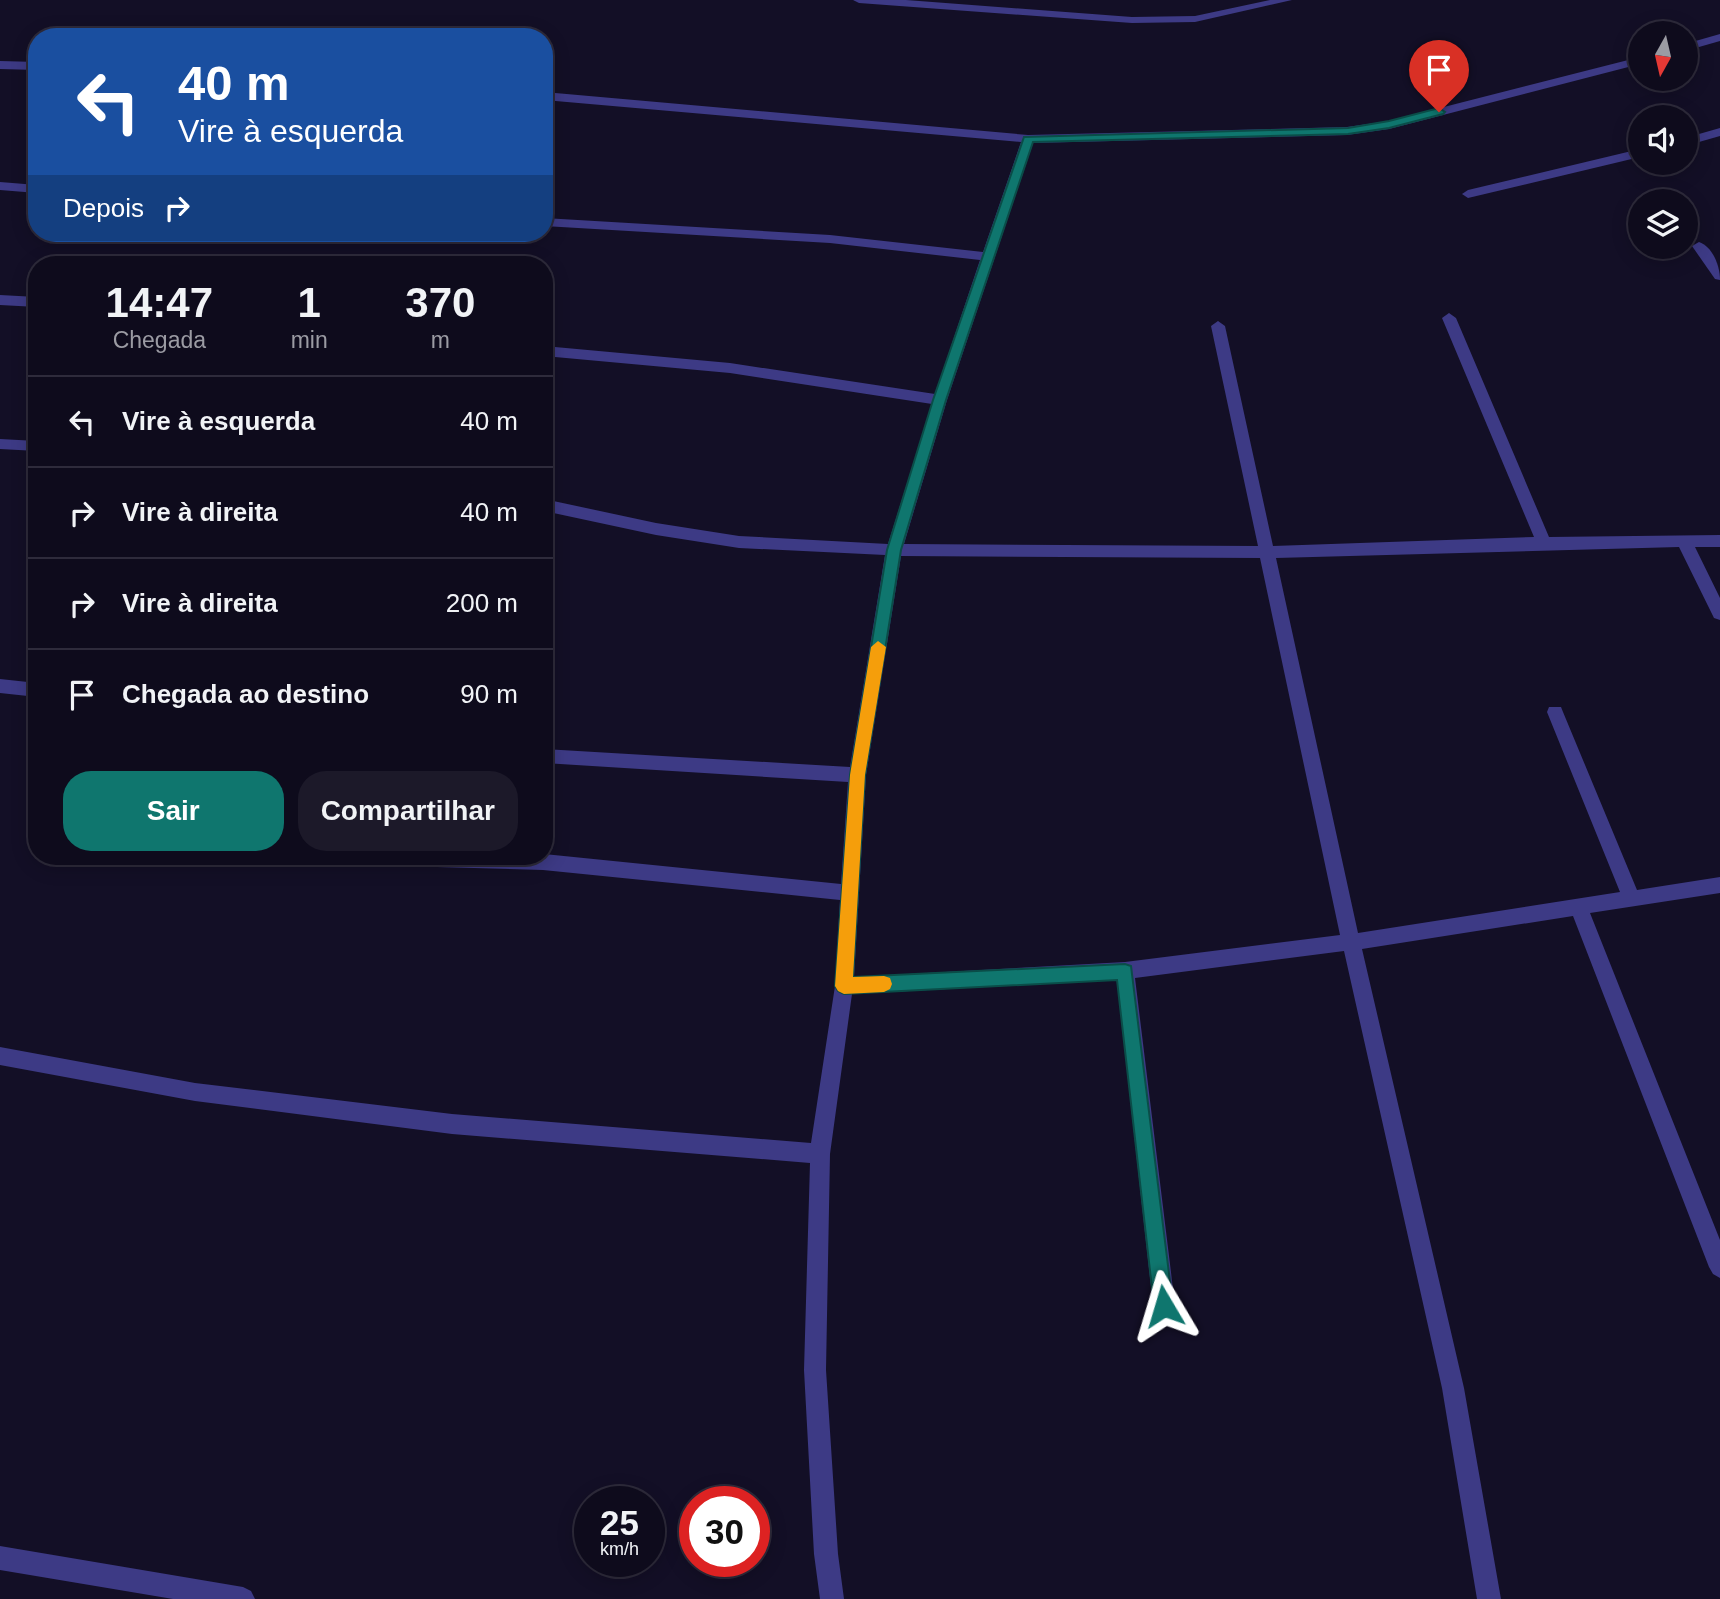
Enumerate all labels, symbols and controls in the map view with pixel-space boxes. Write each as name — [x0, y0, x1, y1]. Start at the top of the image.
north arrow — [1628, 21, 1698, 91]
map controls — [1628, 21, 1698, 259]
pin — [1409, 40, 1469, 112]
icon: arrive — [1420, 51, 1458, 89]
icon: left — [63, 56, 154, 147]
text: 40 m — [178, 56, 290, 110]
button: sound — [1628, 105, 1698, 175]
text: Vire à esquerda — [178, 113, 403, 149]
icon: right — [158, 189, 196, 227]
button: layers — [1628, 189, 1698, 259]
text: Depois — [63, 193, 144, 223]
text: 14:47 — [106, 279, 213, 326]
text: 1 — [297, 279, 321, 326]
text: 370 — [405, 279, 475, 326]
text: Chegada — [113, 327, 206, 353]
text: min — [291, 327, 328, 353]
text: m — [431, 327, 450, 353]
icon: left — [63, 403, 101, 441]
text: Vire à esquerda — [122, 406, 315, 436]
text: 40 m — [460, 406, 518, 436]
icon: right — [63, 494, 101, 532]
text: Vire à direita — [122, 497, 278, 527]
text: 40 m — [460, 497, 518, 527]
icon: right — [63, 585, 101, 623]
text: Vire à direita — [122, 588, 278, 618]
text: 200 m — [446, 588, 518, 618]
icon: arrive — [63, 676, 101, 714]
text: Chegada ao destino — [122, 679, 369, 709]
text: 90 m — [460, 679, 518, 709]
button: Sair — [63, 771, 284, 851]
button: Compartilhar — [298, 771, 518, 851]
position arrow — [1127, 1269, 1201, 1343]
speed limit sign: 30 — [679, 1486, 770, 1577]
text: 25 — [600, 1503, 639, 1542]
text: km/h — [600, 1539, 639, 1559]

